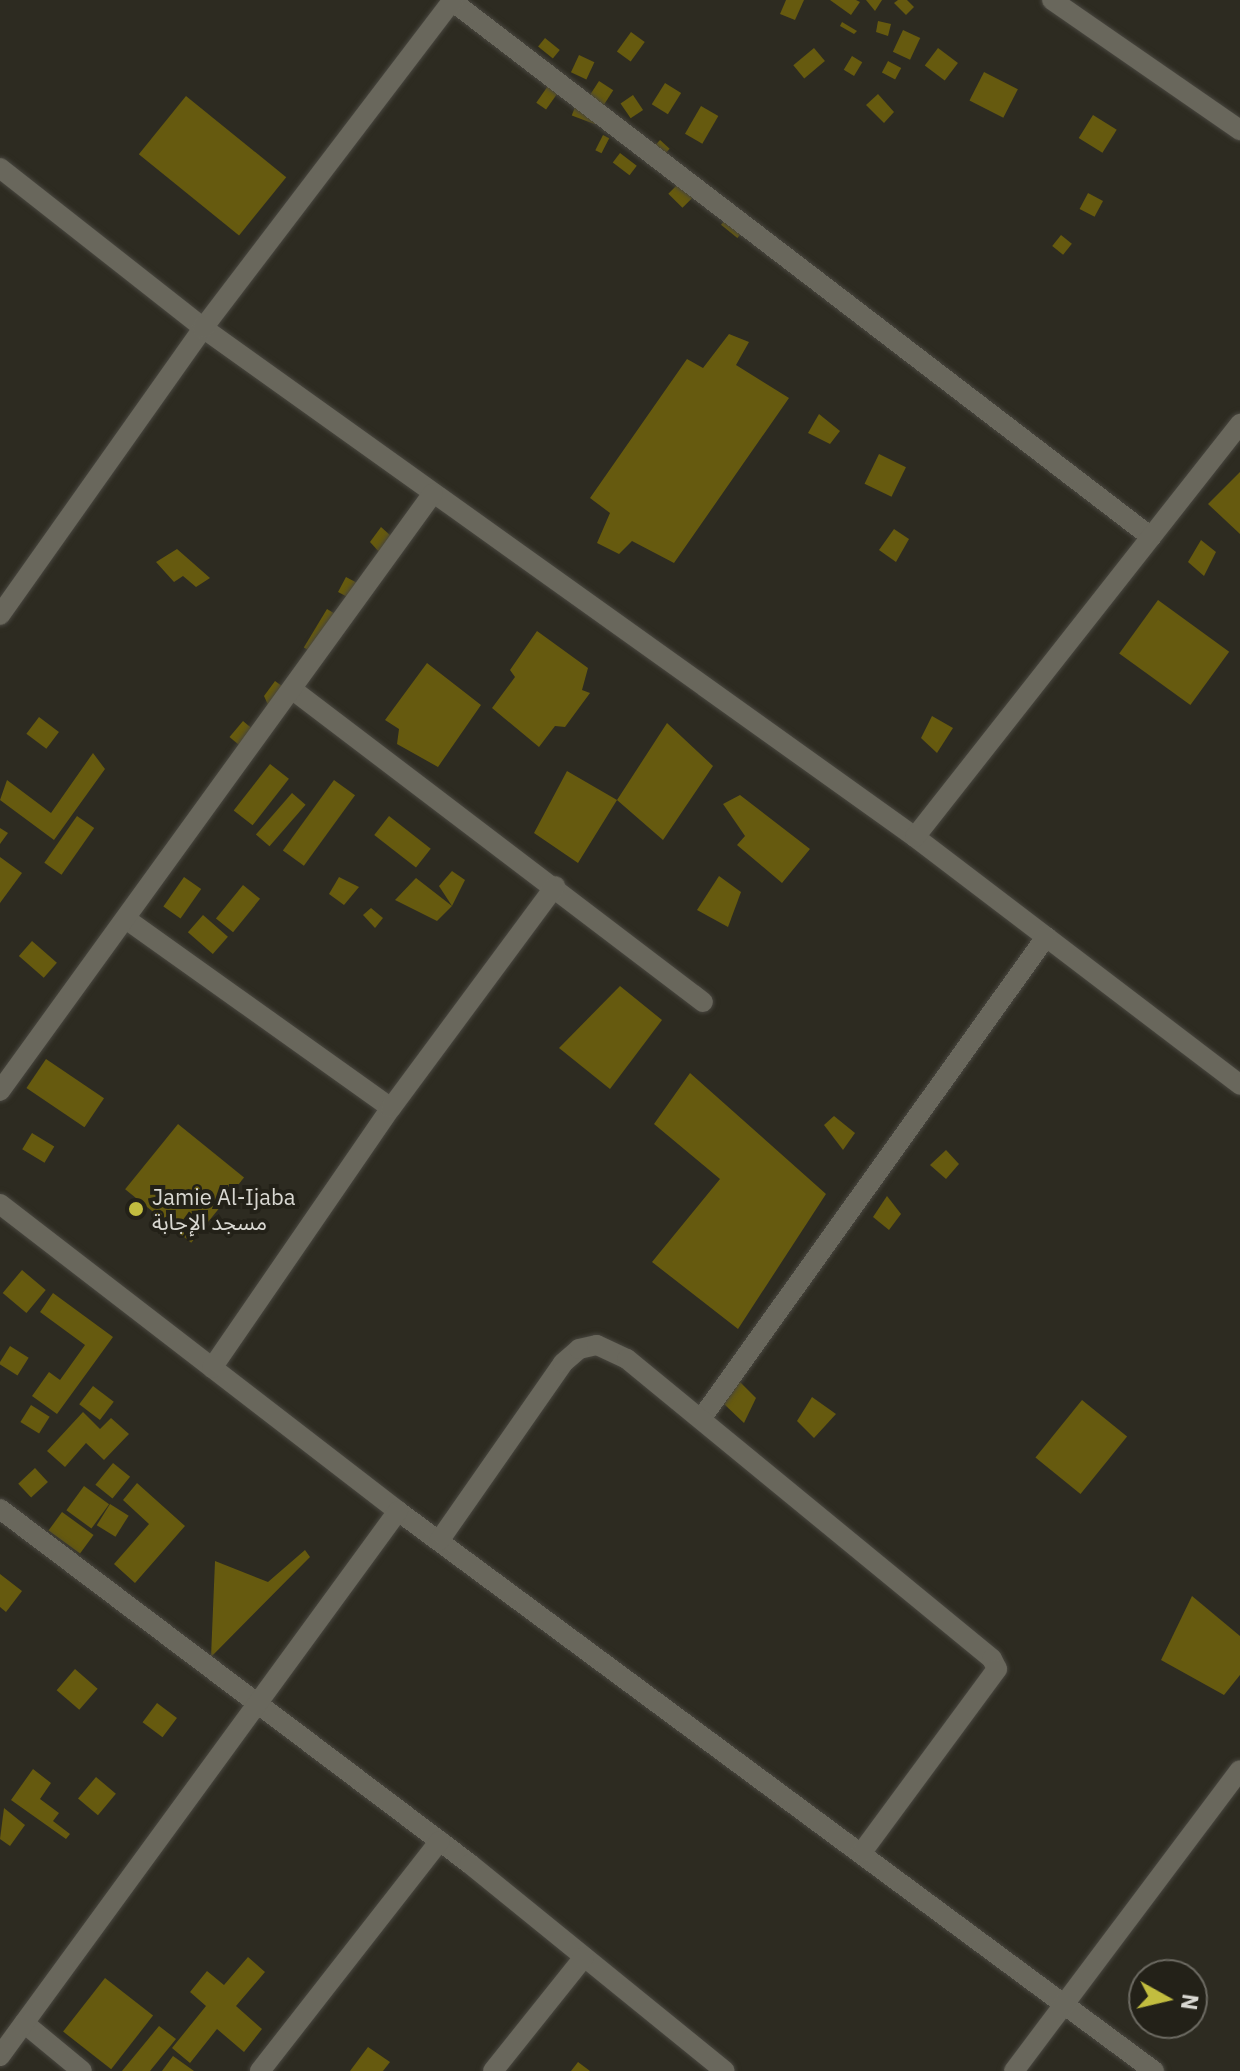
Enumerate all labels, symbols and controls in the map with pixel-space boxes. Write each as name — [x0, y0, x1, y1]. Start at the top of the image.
place label: Jamie Al-Ijaba مسجد الإجابة — [152, 1183, 295, 1234]
marker: Jamie Al-Ijaba مسجد الإجابة — [127, 1200, 145, 1218]
north arrow — [1128, 1959, 1208, 2039]
text: N — [1175, 1992, 1206, 2012]

